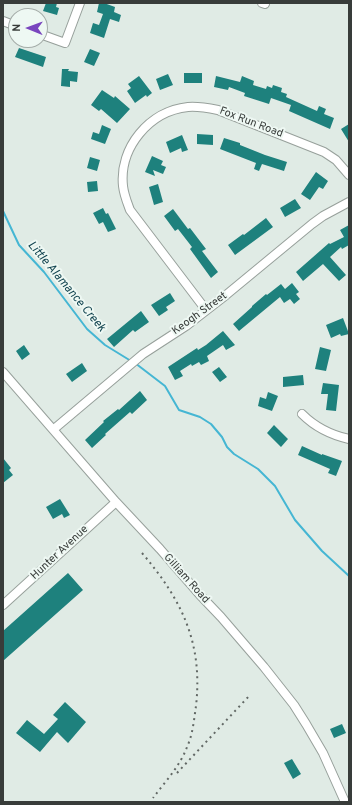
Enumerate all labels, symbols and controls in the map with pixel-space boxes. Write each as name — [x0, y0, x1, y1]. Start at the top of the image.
north arrow — [8, 8, 48, 48]
text: N — [10, 24, 24, 32]
street label: Fox Run Road — [217, 105, 285, 141]
water label: Little Alamance Creek — [24, 239, 108, 335]
street label: Keogh Street — [170, 290, 230, 338]
street label: Hunter Avenue — [29, 523, 91, 583]
street label: Gilliam Road — [160, 551, 212, 607]

